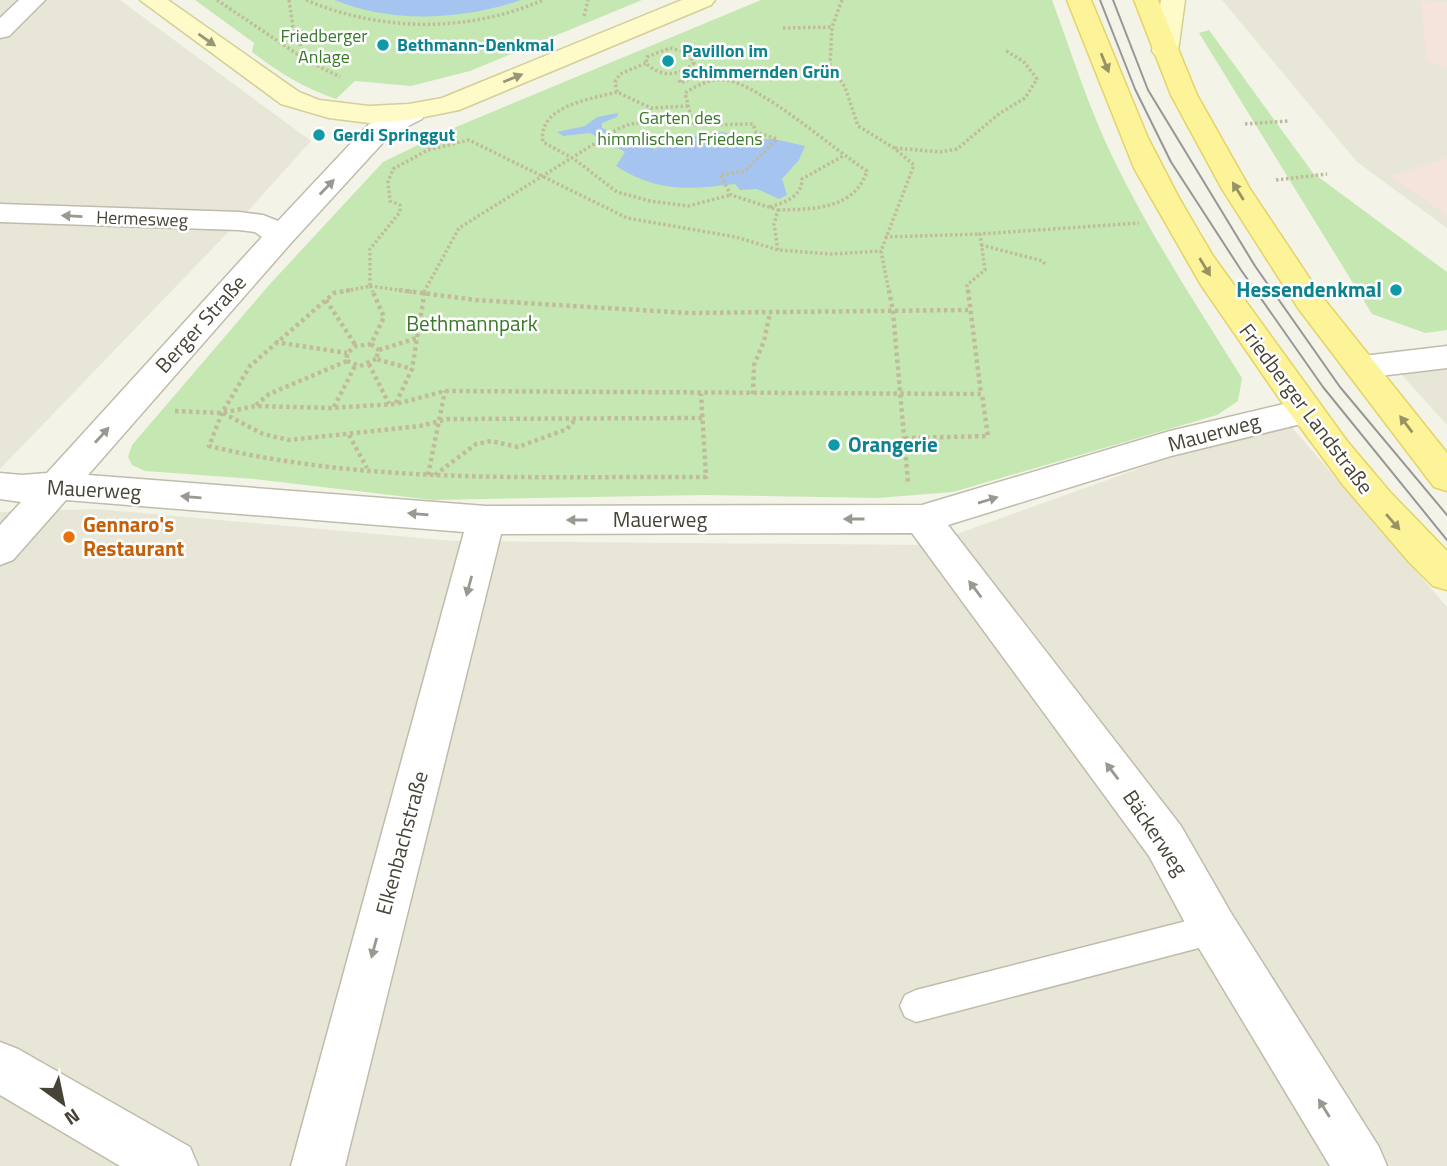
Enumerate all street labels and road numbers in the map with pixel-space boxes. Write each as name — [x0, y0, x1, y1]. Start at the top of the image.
street label: Hermesweg — [96, 203, 188, 234]
street label: Berger Straße — [147, 267, 253, 380]
street label: Friedberger Landstraße — [1232, 316, 1382, 501]
street label: Mauerweg — [1164, 404, 1264, 460]
street label: Mauerweg — [46, 471, 142, 507]
street label: Mauerweg — [613, 503, 707, 535]
street label: Elkenbachstraße — [366, 767, 436, 918]
street label: Bäckerweg — [1115, 783, 1196, 882]

